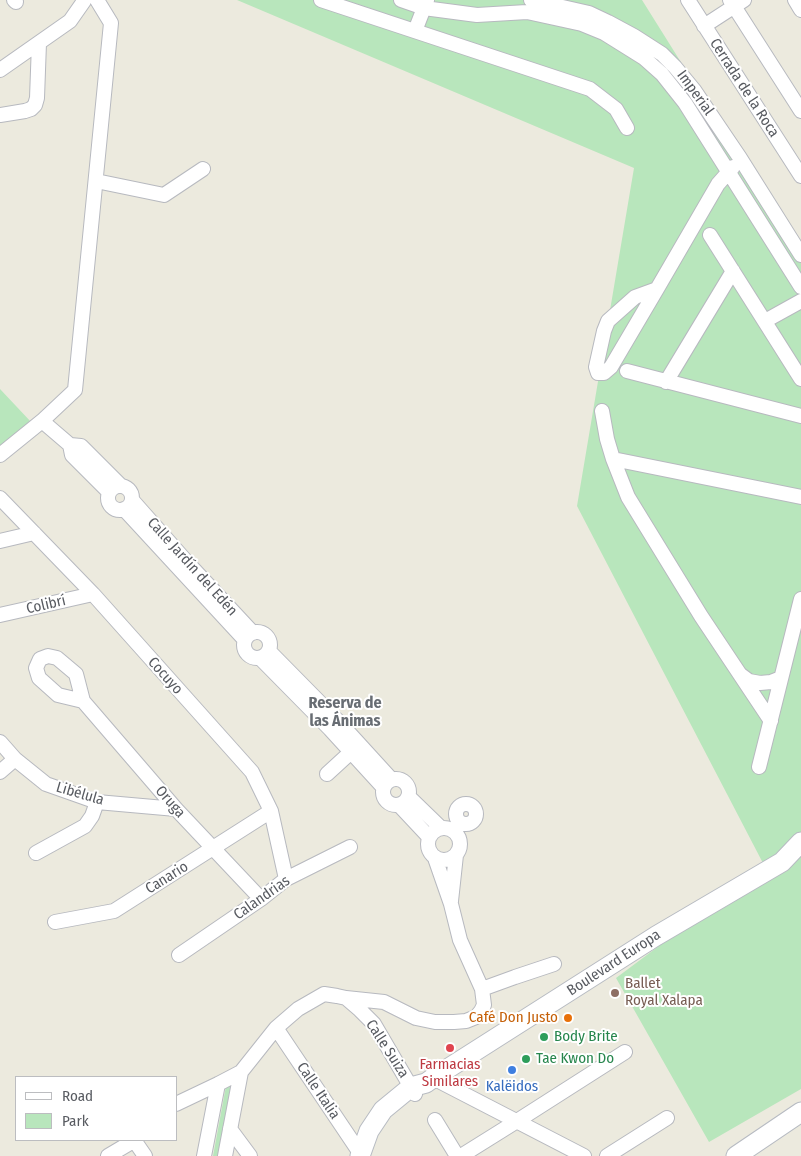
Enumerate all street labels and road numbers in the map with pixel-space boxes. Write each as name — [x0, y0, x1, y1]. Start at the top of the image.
street label: Cerrada de la Roca — [705, 35, 783, 141]
street label: Imperial — [673, 67, 717, 119]
street label: Calle Jardín del Edén — [143, 514, 241, 620]
street label: Colibrí — [25, 592, 67, 618]
street label: Cocuyo — [144, 654, 186, 698]
street label: Libélula — [54, 779, 106, 809]
street label: Oruga — [151, 782, 189, 822]
street label: Canario — [142, 858, 192, 898]
street label: Calandrias — [230, 872, 294, 924]
street label: Boulevard Europa — [564, 926, 664, 1000]
street label: Calle Suiza — [362, 1017, 412, 1081]
street label: Calle Italia — [293, 1059, 343, 1123]

